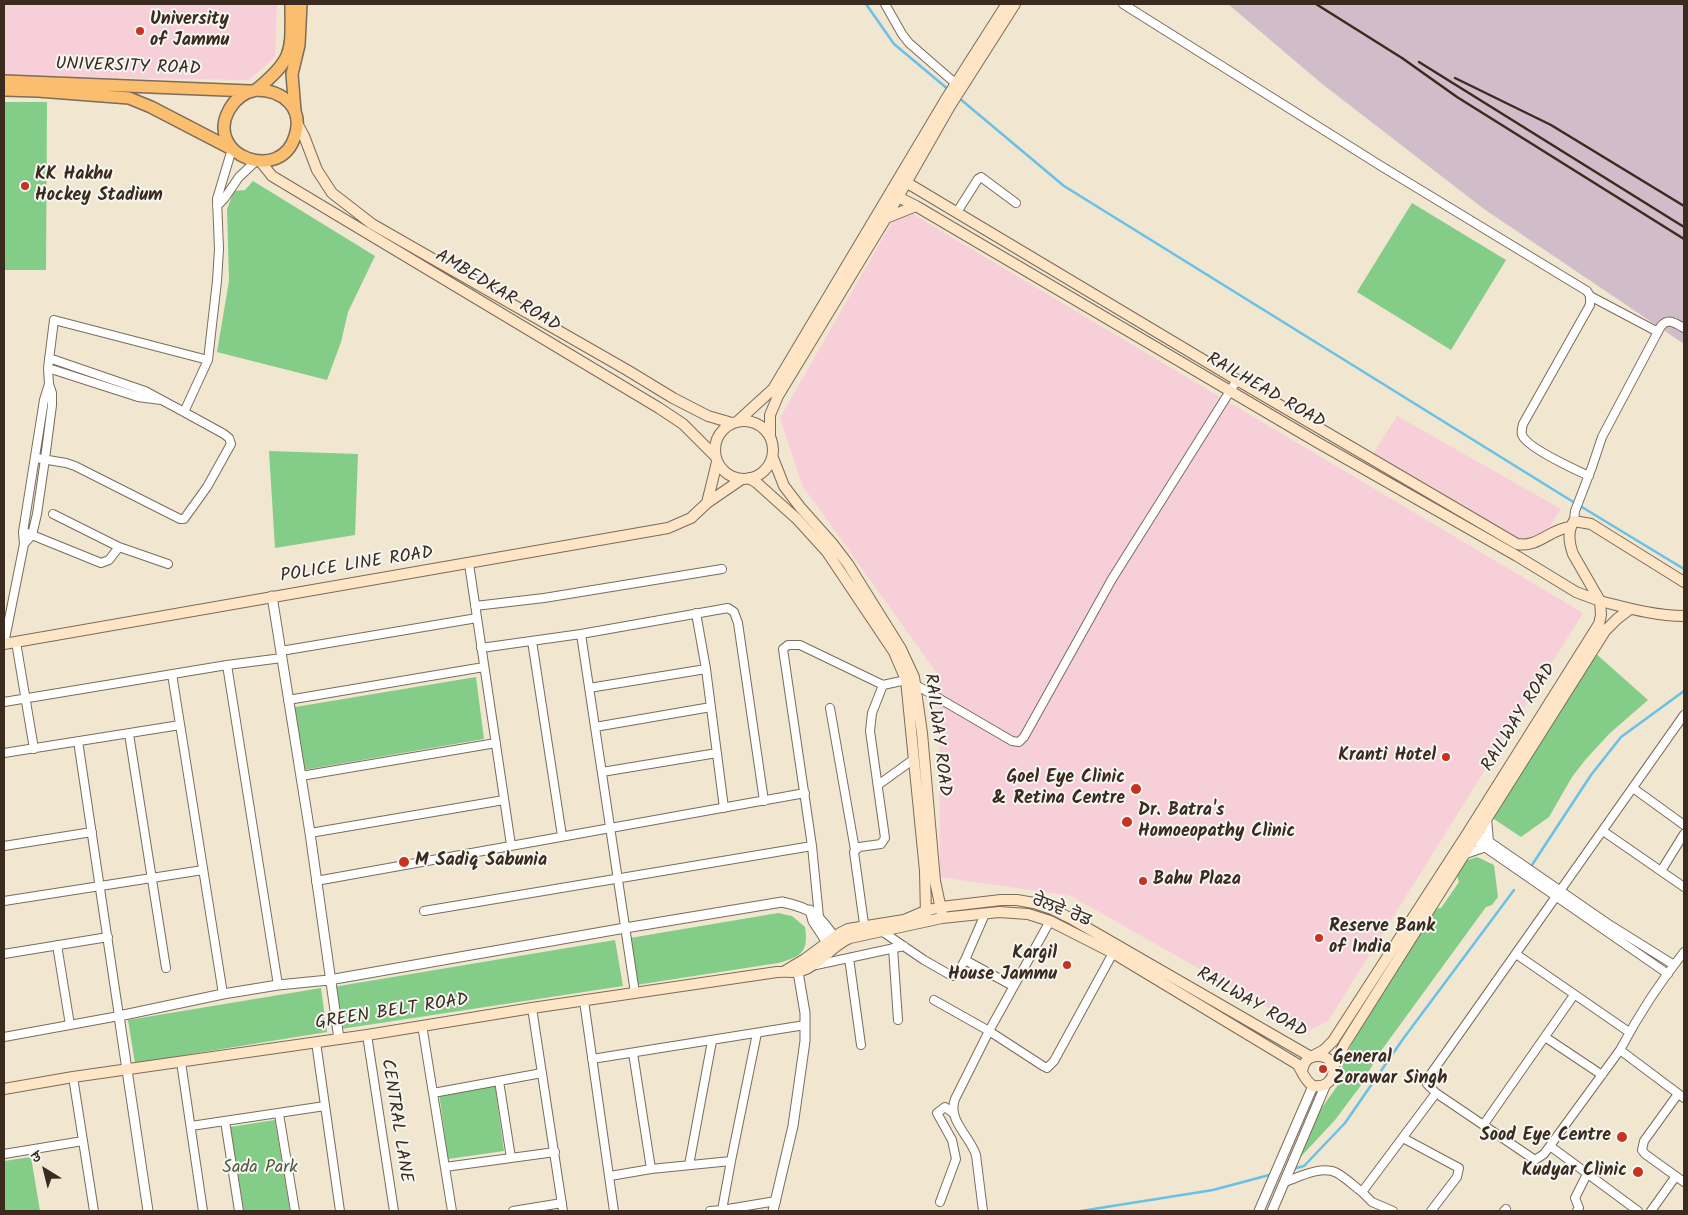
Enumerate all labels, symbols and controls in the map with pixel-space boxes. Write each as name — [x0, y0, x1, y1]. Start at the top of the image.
place label: University of Jammu — [150, 10, 229, 52]
marker: University of Jammu — [134, 25, 146, 37]
street label: UNIVERSITY ROAD — [55, 55, 201, 81]
place label: KK Hakhu Hockey Stadium — [35, 165, 163, 208]
marker: KK Hakhu Hockey Stadium — [19, 180, 31, 192]
street label: AMBEDKAR ROAD — [431, 246, 563, 338]
street label: RAILHEAD ROAD — [1202, 349, 1328, 435]
street label: POLICE LINE ROAD — [279, 543, 435, 589]
street label: RAILWAY ROAD — [1478, 660, 1562, 776]
street label: RAILWAY ROAD — [918, 672, 954, 798]
place label: Kranti Hotel — [1338, 746, 1436, 768]
marker: Kranti Hotel — [1440, 751, 1452, 763]
place label: Goel Eye Clinic & Retina Centre — [992, 768, 1125, 811]
marker: Goel Eye Clinic & Retina Centre — [1129, 782, 1143, 796]
place label: Dr. Batra's Homoeopathy Clinic — [1138, 801, 1295, 844]
marker: Dr. Batra's Homoeopathy Clinic — [1120, 815, 1134, 829]
place label: M Sadiq Sabunia — [415, 851, 547, 873]
marker: M Sadiq Sabunia — [397, 855, 411, 869]
place label: Bahu Plaza — [1153, 870, 1241, 892]
marker: Bahu Plaza — [1137, 875, 1149, 887]
street label: ਰੇਲਵੇ ਰੋਡ — [1029, 891, 1093, 933]
place label: Reserve Bank of India — [1329, 917, 1435, 960]
marker: Reserve Bank of India — [1313, 932, 1325, 944]
place label: Kargil House Jammu — [948, 944, 1057, 986]
marker: Kargil House Jammu — [1061, 959, 1073, 971]
street label: RAILWAY ROAD — [1192, 964, 1310, 1044]
street label: GREEN BELT ROAD — [314, 990, 470, 1036]
place label: General Zorawar Singh — [1333, 1048, 1447, 1090]
street label: CENTRAL LANE — [375, 1058, 415, 1184]
marker: General Zorawar Singh — [1317, 1063, 1329, 1075]
place label: Sood Eye Centre — [1480, 1126, 1611, 1148]
marker: Sood Eye Centre — [1615, 1130, 1629, 1144]
north arrow — [20, 1145, 70, 1195]
text: उ — [26, 1146, 46, 1169]
park label: Sada Park — [222, 1158, 298, 1180]
place label: Kudyar Clinic — [1522, 1161, 1627, 1183]
marker: Kudyar Clinic — [1631, 1165, 1645, 1179]

